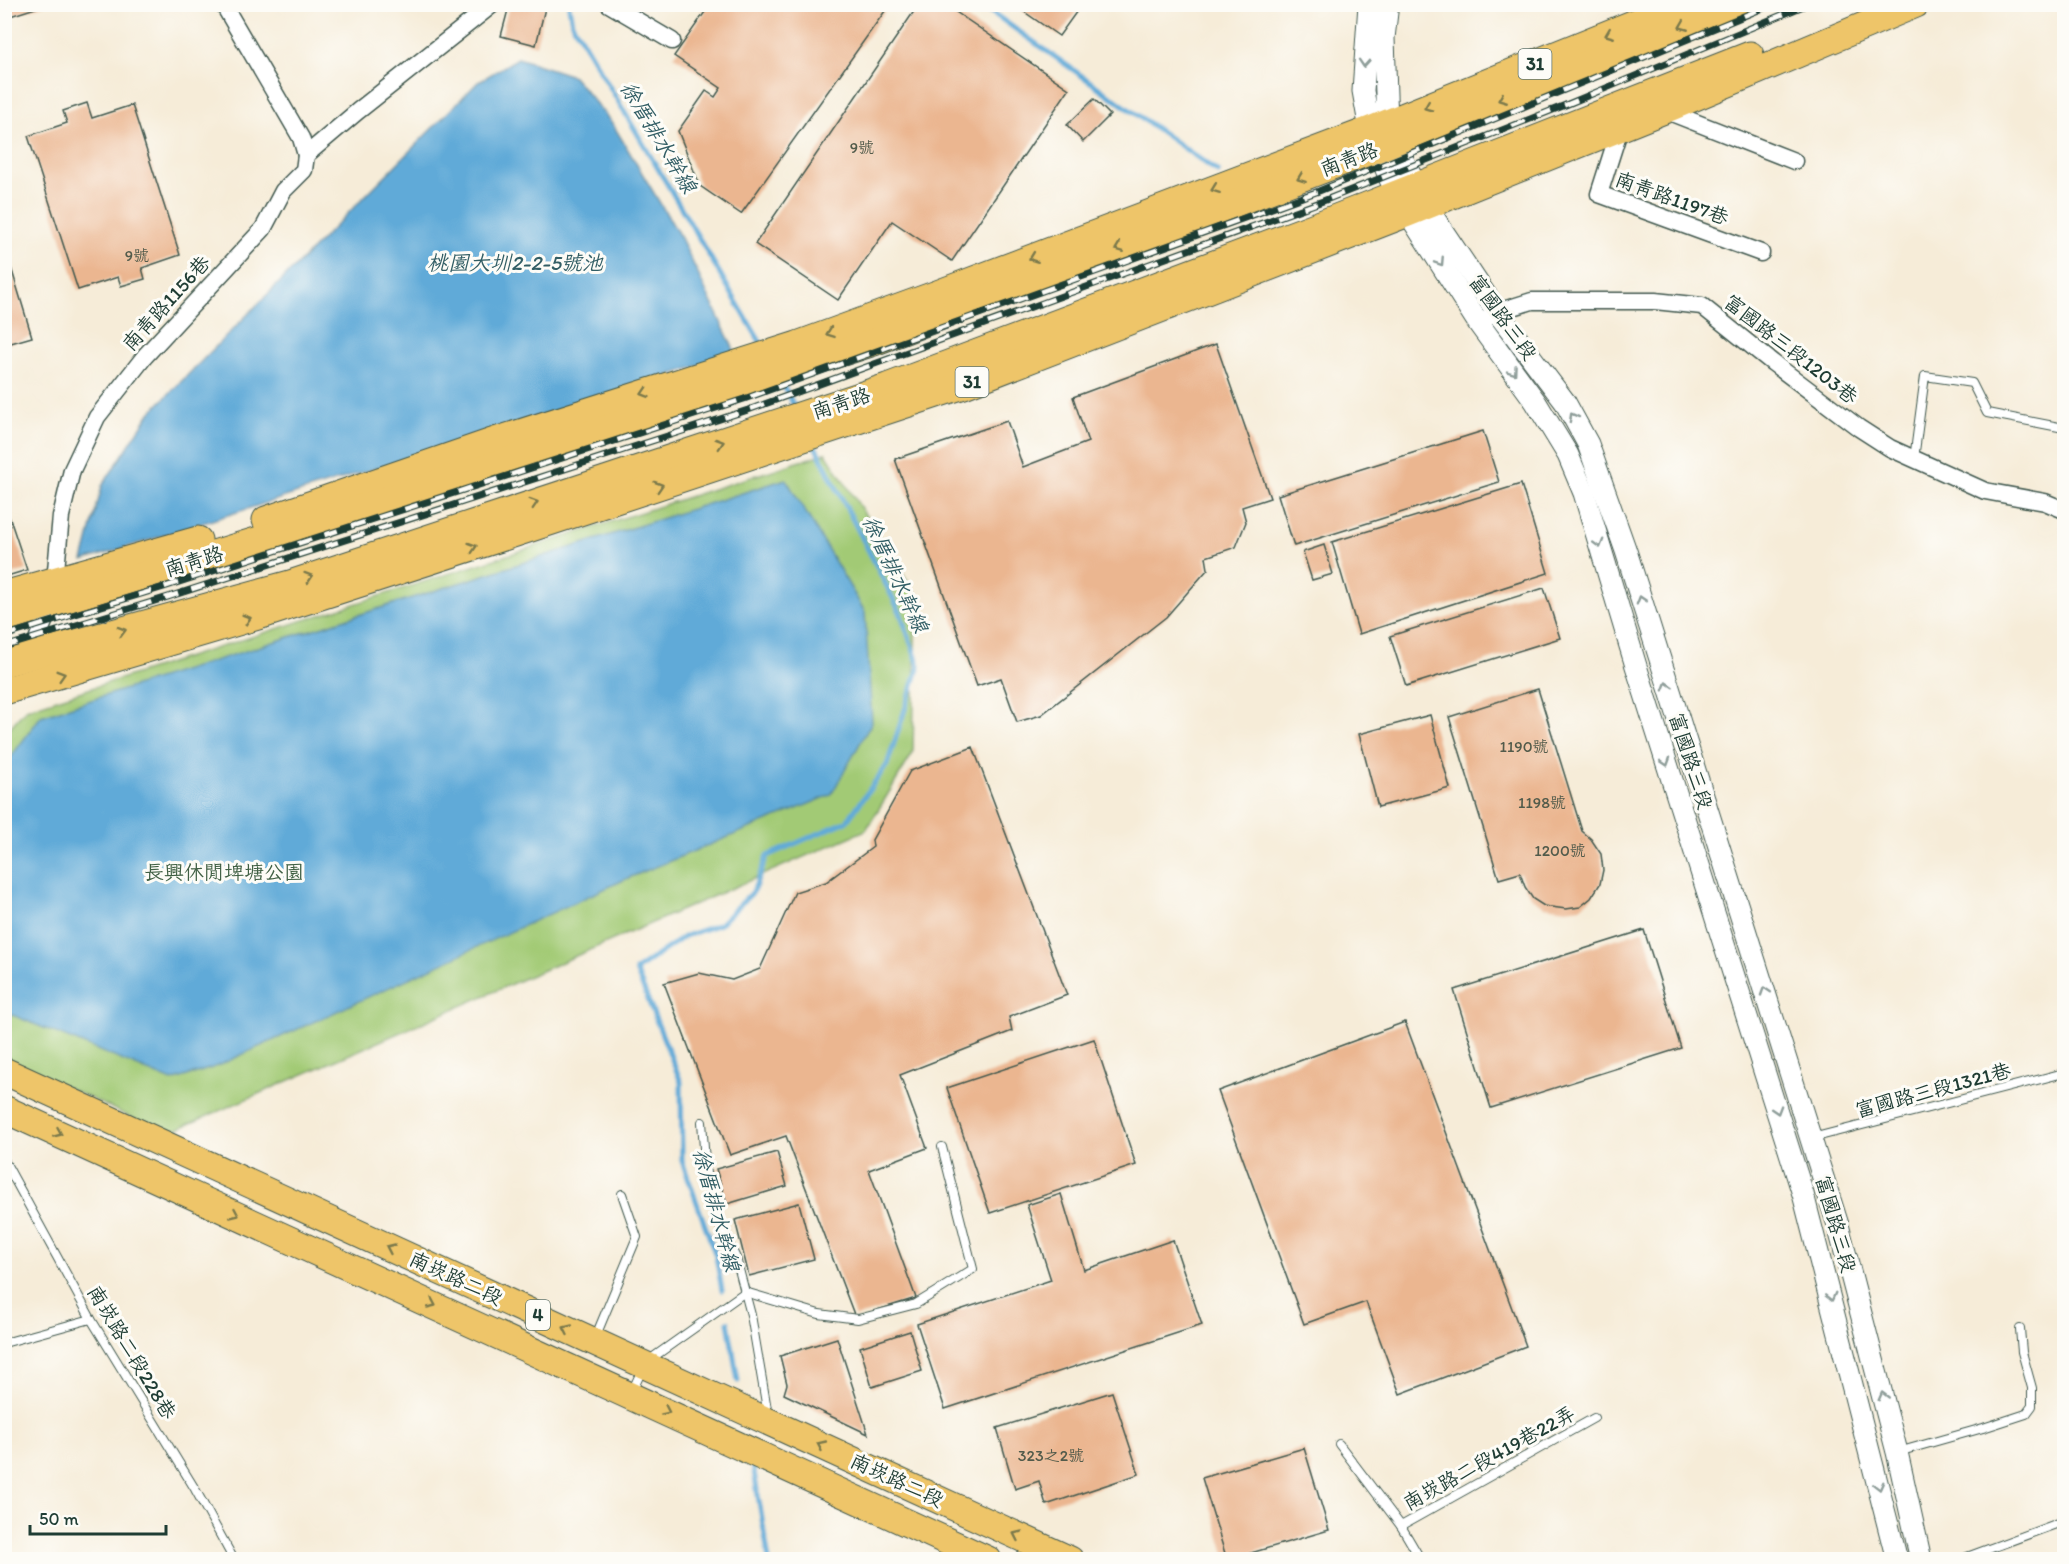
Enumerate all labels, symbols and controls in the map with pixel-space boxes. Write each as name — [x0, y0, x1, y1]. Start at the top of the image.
one-way arrow — [1678, 19, 1689, 31]
one-way arrow — [1604, 27, 1615, 39]
road number: 31 — [1518, 49, 1552, 79]
one-way arrow — [1358, 58, 1371, 67]
water label: 徐厝排水幹線 — [616, 77, 703, 198]
one-way arrow — [1497, 92, 1508, 104]
one-way arrow — [1423, 99, 1433, 112]
street label: 南青路 — [1317, 137, 1382, 181]
house number: 9號 — [850, 138, 874, 157]
street label: 南青路1197巷 — [1612, 166, 1733, 230]
one-way arrow — [1296, 171, 1307, 183]
one-way arrow — [1210, 182, 1221, 194]
one-way arrow — [1114, 240, 1125, 253]
house number: 9號 — [125, 246, 149, 265]
street label: 南青路1156巷 — [117, 250, 216, 355]
water label: 桃園大圳2-2-5號池 — [427, 250, 604, 275]
one-way arrow — [1028, 251, 1039, 263]
one-way arrow — [1432, 256, 1443, 267]
street label: 富國路三段 — [1464, 269, 1542, 365]
street label: 富國路三段1203巷 — [1719, 289, 1863, 409]
one-way arrow — [825, 326, 836, 339]
one-way arrow — [1506, 364, 1517, 375]
road number: 31 — [956, 367, 988, 397]
street label: 南青路 — [809, 382, 874, 424]
one-way arrow — [640, 386, 651, 399]
one-way arrow — [1569, 413, 1581, 423]
one-way arrow — [714, 437, 724, 450]
one-way arrow — [653, 481, 663, 493]
one-way arrow — [528, 498, 539, 511]
water label: 徐厝排水幹線 — [858, 512, 934, 637]
one-way arrow — [1592, 538, 1604, 549]
street label: 南青路 — [162, 540, 227, 581]
one-way arrow — [467, 542, 478, 554]
one-way arrow — [303, 572, 314, 585]
one-way arrow — [1636, 595, 1648, 606]
one-way arrow — [241, 614, 252, 626]
one-way arrow — [116, 625, 126, 638]
one-way arrow — [55, 670, 66, 682]
one-way arrow — [1662, 681, 1674, 692]
street label: 富國路三段 — [1664, 710, 1718, 812]
house number: 1190號 — [1499, 737, 1549, 756]
one-way arrow — [1659, 756, 1671, 767]
house number: 1198號 — [1518, 793, 1566, 812]
house number: 1200號 — [1534, 841, 1586, 860]
park label: 長興休閒埤塘公園 — [144, 860, 304, 884]
one-way arrow — [1760, 986, 1772, 997]
street label: 富國路三段1321巷 — [1853, 1057, 2014, 1122]
one-way arrow — [1770, 1104, 1782, 1115]
one-way arrow — [51, 1126, 62, 1138]
water label: 徐厝排水幹線 — [689, 1146, 746, 1275]
street label: 富國路三段 — [1811, 1173, 1861, 1275]
one-way arrow — [229, 1207, 240, 1219]
one-way arrow — [385, 1243, 396, 1255]
street label: 南崁路二段 — [406, 1246, 506, 1310]
street label: 南崁路二段228巷 — [83, 1281, 182, 1424]
one-way arrow — [1823, 1292, 1836, 1302]
one-way arrow — [425, 1296, 436, 1308]
road number: 4 — [526, 1300, 550, 1330]
one-way arrow — [563, 1324, 574, 1336]
one-way arrow — [1877, 1391, 1890, 1401]
street label: 南崁路二段419巷22弄 — [1399, 1401, 1579, 1515]
one-way arrow — [660, 1404, 671, 1416]
one-way arrow — [816, 1440, 827, 1452]
house number: 323之2號 — [1018, 1446, 1084, 1465]
street label: 南崁路二段 — [847, 1448, 947, 1512]
one-way arrow — [1871, 1481, 1884, 1491]
scale bar — [30, 1498, 166, 1536]
text: 50 m — [39, 1508, 79, 1530]
one-way arrow — [1013, 1530, 1024, 1542]

